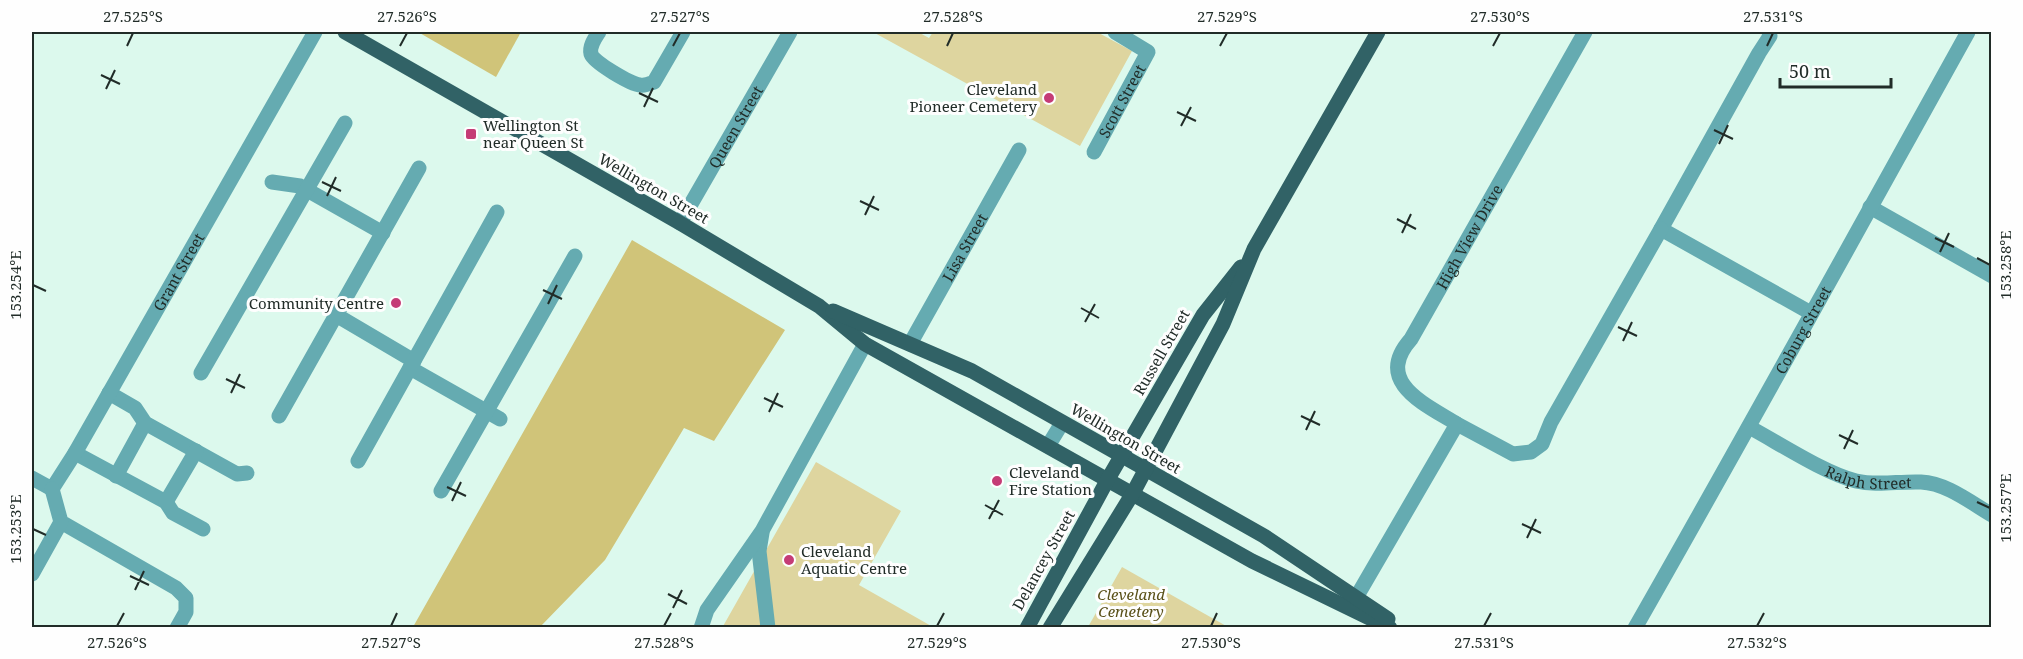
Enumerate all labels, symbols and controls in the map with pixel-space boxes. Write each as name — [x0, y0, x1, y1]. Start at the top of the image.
text: 27.525°S — [103, 6, 163, 26]
text: 27.526°S — [377, 6, 437, 26]
text: 27.527°S — [650, 6, 710, 26]
text: 27.528°S — [923, 6, 983, 26]
text: 27.529°S — [1197, 6, 1257, 26]
text: 27.530°S — [1470, 6, 1530, 26]
text: 27.531°S — [1743, 6, 1803, 26]
scale bar — [1780, 51, 1891, 89]
text: 50 m — [1789, 59, 1831, 83]
street label: Scott Street — [1094, 61, 1149, 141]
place label: Cleveland Pioneer Cemetery — [910, 79, 1038, 116]
street label: Queen Street — [704, 82, 767, 172]
marker: Cleveland Pioneer Cemetery — [1042, 91, 1056, 105]
place label: Wellington St near Queen St — [483, 115, 584, 152]
marker: Wellington St near Queen St — [464, 127, 478, 141]
street label: Wellington Street — [595, 148, 713, 228]
street label: High View Drive — [1431, 181, 1507, 293]
street label: Lisa Street — [937, 210, 992, 285]
street label: Grant Street — [148, 229, 208, 315]
text: 153.258°E — [1995, 230, 2015, 300]
text: 153.254°E — [5, 250, 25, 320]
street label: Coburg Street — [1770, 282, 1835, 377]
place label: Community Centre — [249, 293, 384, 313]
marker: Community Centre — [389, 296, 403, 310]
street label: Russell Street — [1128, 305, 1194, 399]
street label: Wellington Street — [1067, 398, 1185, 478]
street label: Ralph Street — [1822, 461, 1912, 493]
place label: Cleveland Fire Station — [1009, 462, 1092, 499]
text: 153.257°E — [1995, 473, 2015, 543]
marker: Cleveland Fire Station — [990, 474, 1004, 488]
text: 153.253°E — [5, 494, 25, 564]
street label: Delancey Street — [1007, 506, 1079, 614]
place label: Cleveland Aquatic Centre — [801, 541, 907, 578]
marker: Cleveland Aquatic Centre — [782, 553, 796, 567]
park label: Cleveland Cemetery — [1097, 584, 1165, 621]
text: 27.526°S — [87, 632, 147, 652]
text: 27.527°S — [361, 632, 421, 652]
text: 27.528°S — [634, 632, 694, 652]
text: 27.529°S — [907, 632, 967, 652]
text: 27.530°S — [1181, 632, 1241, 652]
text: 27.531°S — [1454, 632, 1514, 652]
text: 27.532°S — [1727, 632, 1787, 652]

